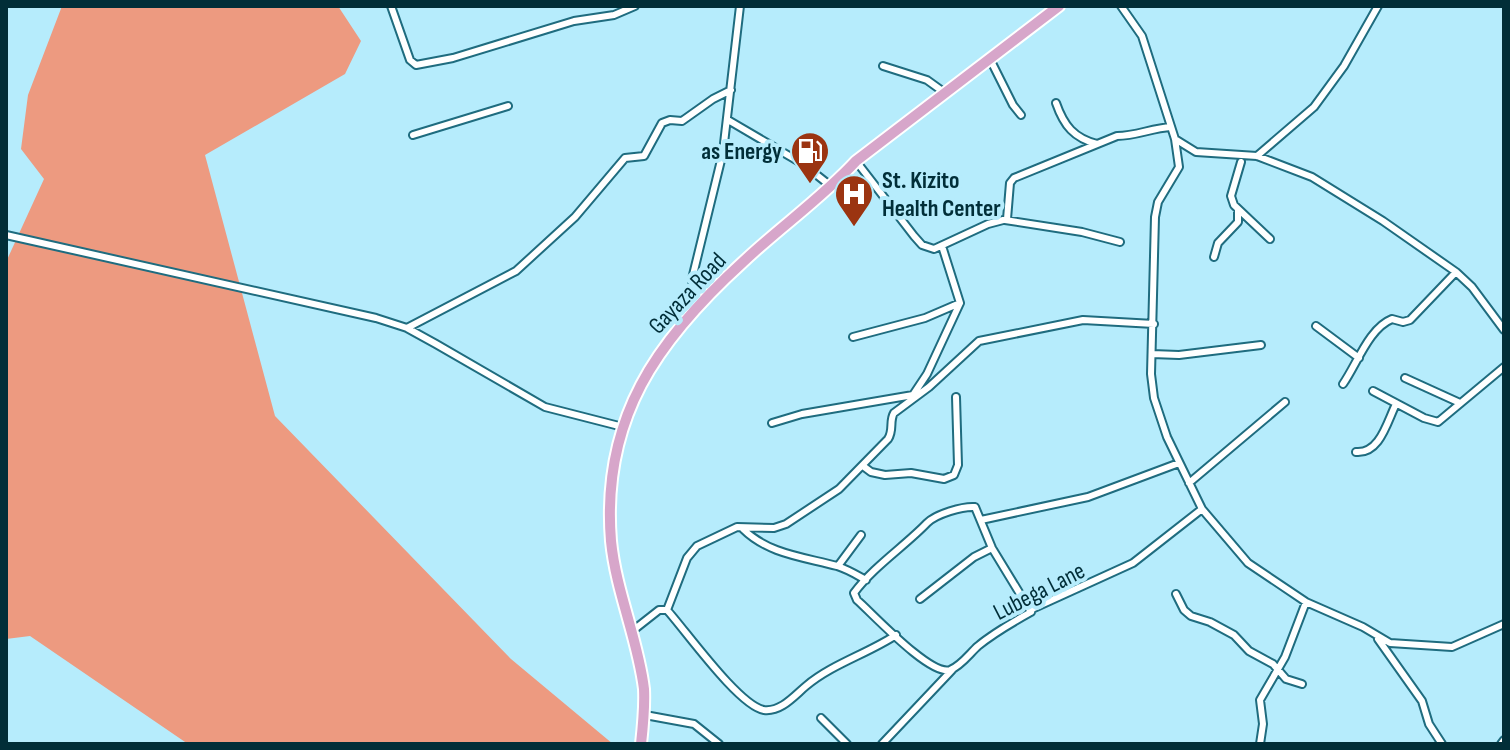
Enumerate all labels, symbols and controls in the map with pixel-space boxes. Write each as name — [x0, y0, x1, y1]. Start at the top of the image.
fuel station icon: as Energy — [789, 130, 831, 185]
place label: as Energy — [701, 137, 782, 166]
place label: St. Kizito Health Center — [882, 166, 1001, 223]
hospital icon: St. Kizito Health Center — [833, 173, 875, 228]
street label: Gayaza Road — [642, 247, 732, 340]
street label: Lubega Lane — [989, 556, 1090, 627]

